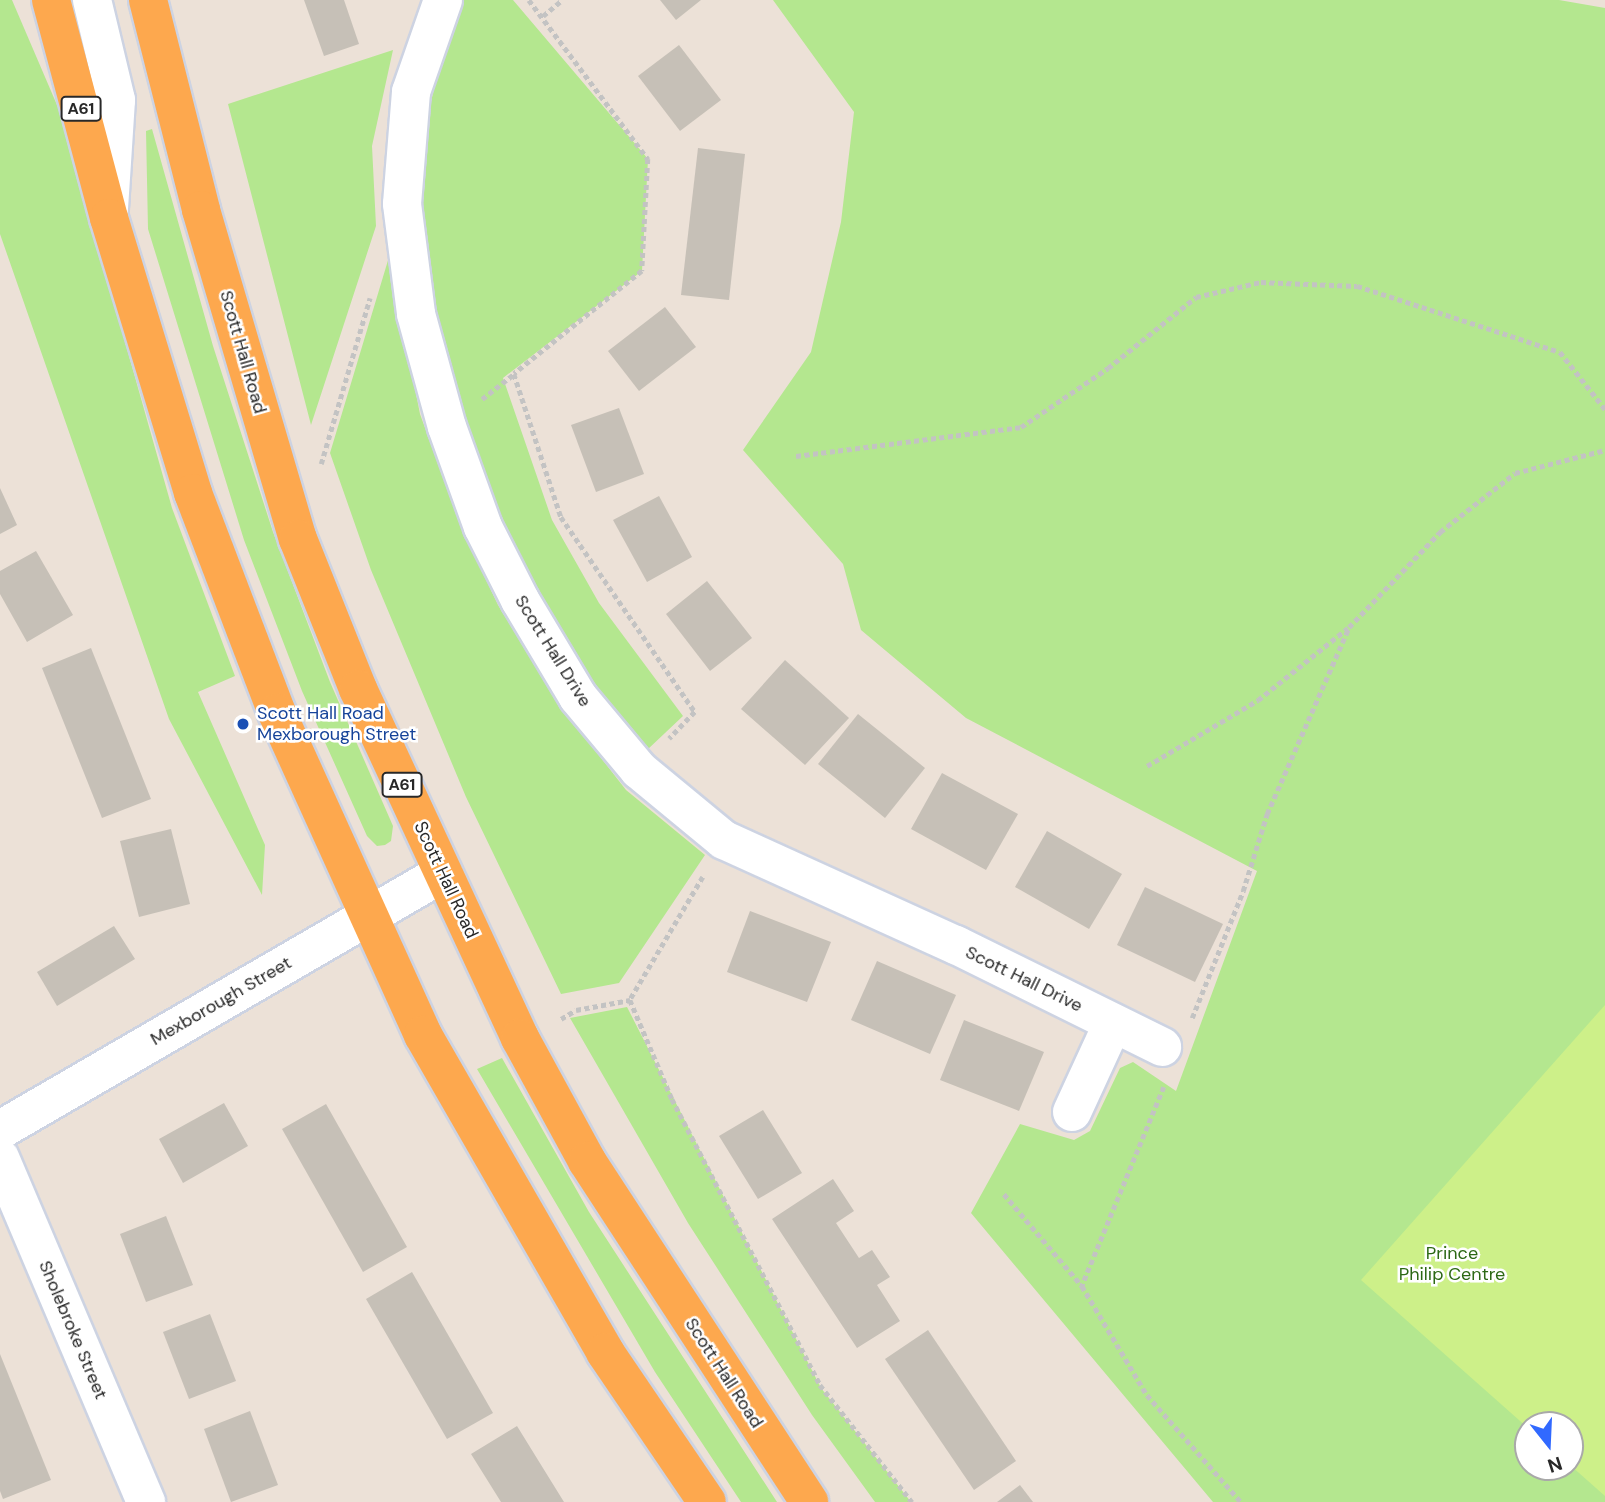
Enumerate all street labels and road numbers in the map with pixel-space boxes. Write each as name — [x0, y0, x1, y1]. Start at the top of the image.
road number: A61 — [60, 96, 102, 122]
street label: Scott Hall Road — [215, 288, 271, 416]
street label: Scott Hall Drive — [510, 591, 596, 711]
road number: A61 — [381, 772, 423, 798]
street label: Scott Hall Road — [409, 818, 483, 942]
street label: Scott Hall Drive — [962, 941, 1086, 1017]
street label: Mexborough Street — [147, 952, 295, 1050]
street label: Sholebroke Street — [34, 1257, 112, 1403]
street label: Scott Hall Road — [680, 1314, 768, 1432]

